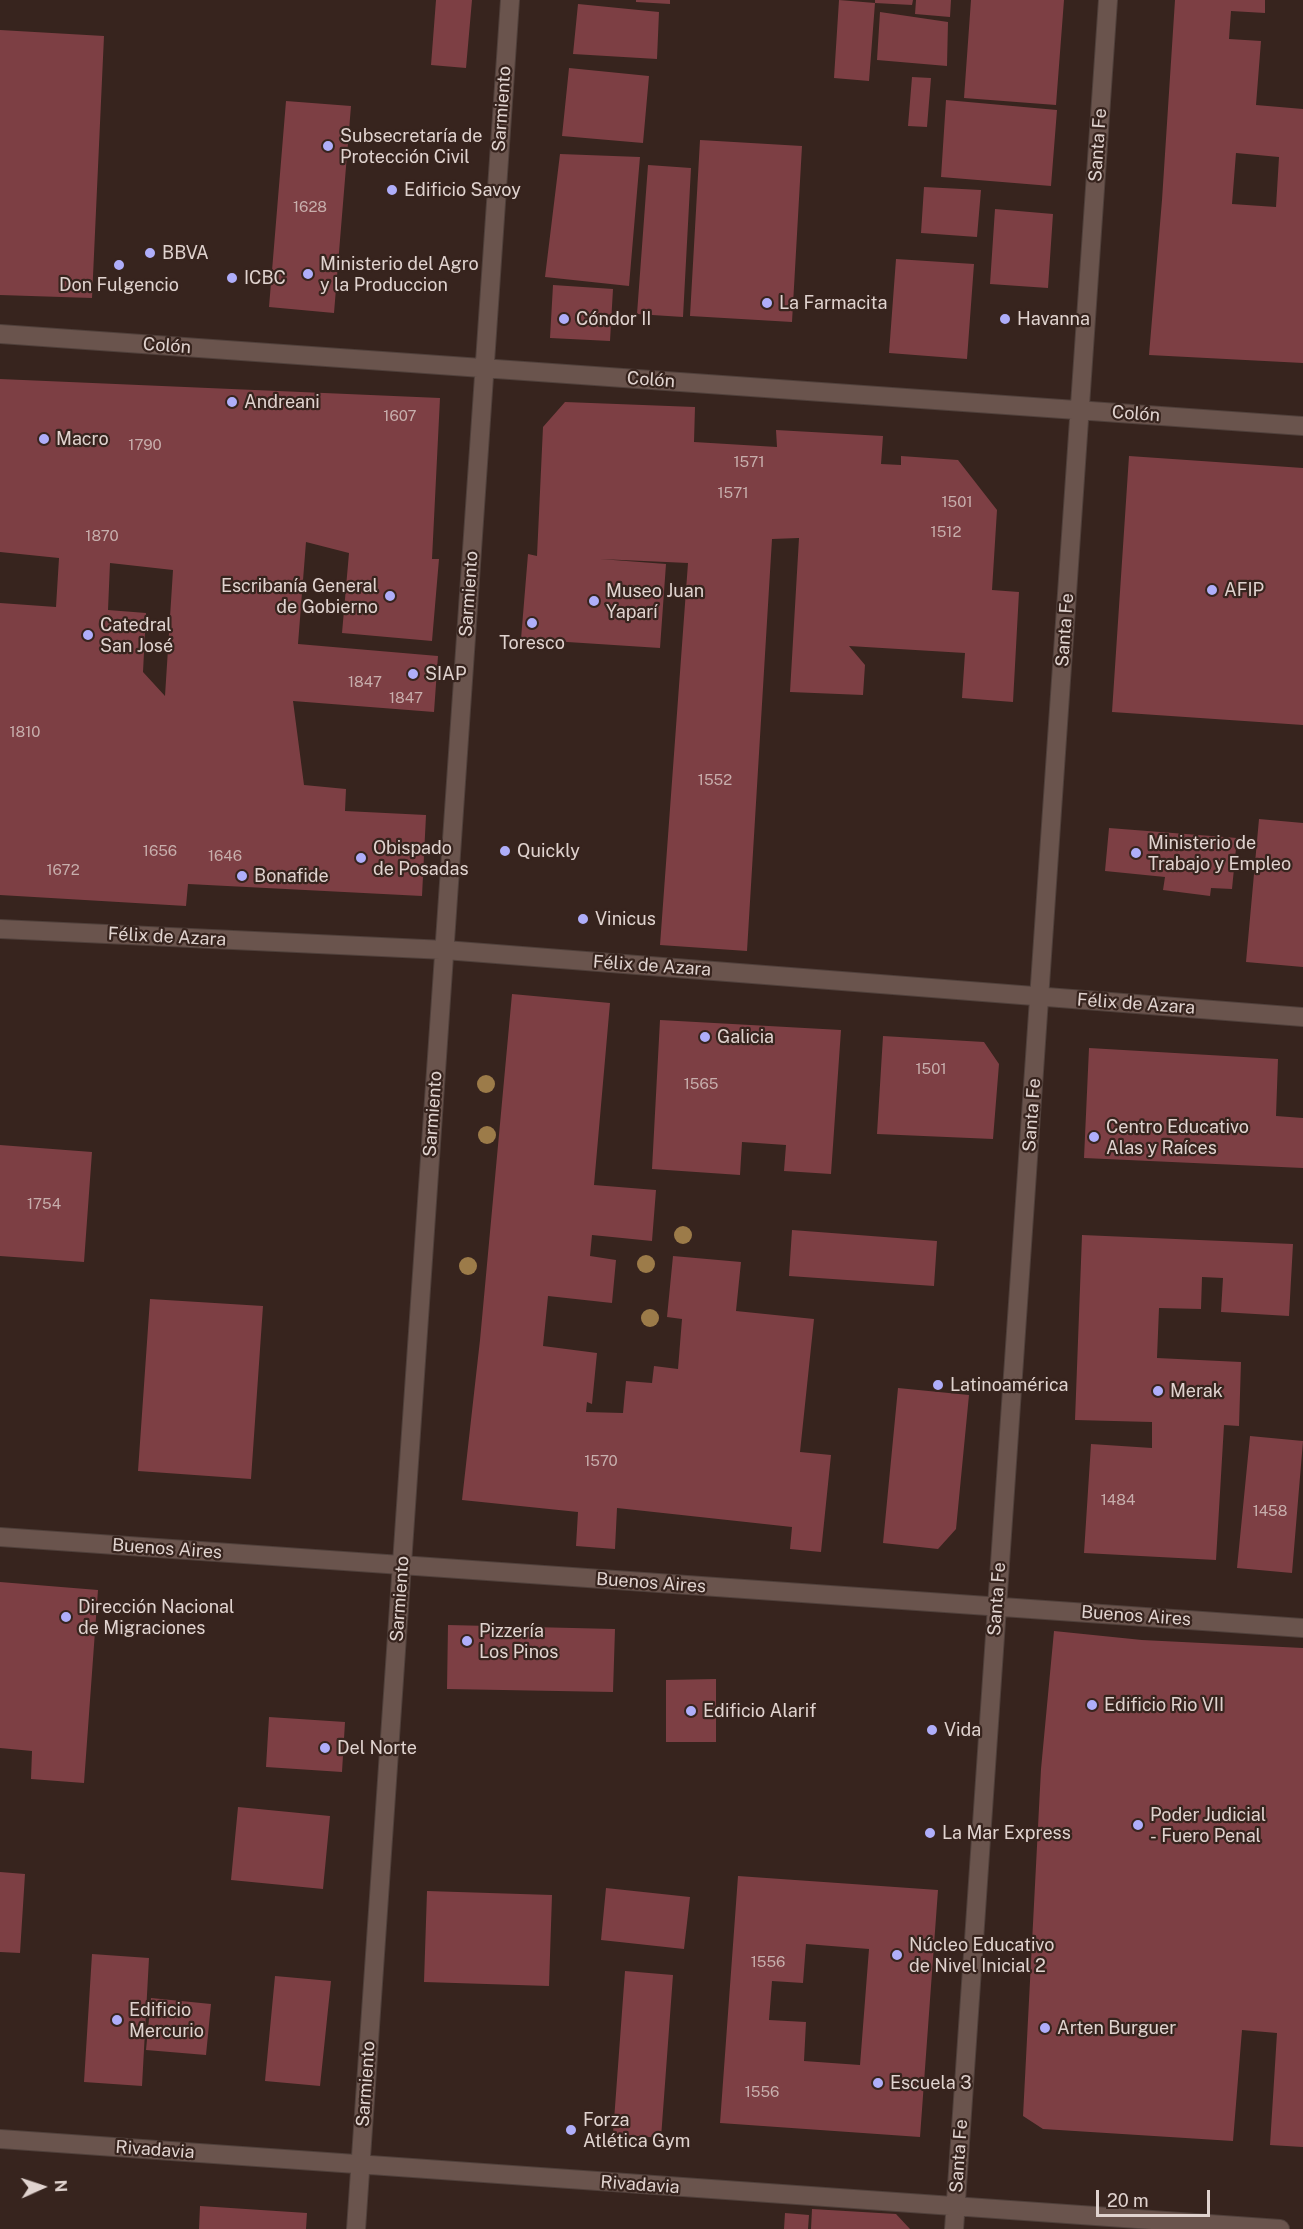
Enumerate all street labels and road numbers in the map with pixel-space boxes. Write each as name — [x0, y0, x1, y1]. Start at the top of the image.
street label: Sarmiento — [488, 65, 516, 153]
street label: Santa Fe — [1085, 107, 1111, 183]
street label: Colón — [142, 334, 192, 358]
street label: Colón — [626, 368, 676, 392]
street label: Colón — [1111, 402, 1161, 426]
street label: Sarmiento — [455, 550, 483, 638]
street label: Santa Fe — [1052, 592, 1078, 668]
street label: Félix de Azara — [107, 923, 227, 951]
street label: Félix de Azara — [592, 951, 712, 981]
street label: Félix de Azara — [1076, 989, 1196, 1019]
street label: Sarmiento — [419, 1070, 447, 1158]
street label: Santa Fe — [1019, 1077, 1045, 1153]
street label: Buenos Aires — [111, 1534, 223, 1564]
street label: Sarmiento — [386, 1555, 414, 1643]
street label: Santa Fe — [984, 1561, 1010, 1637]
street label: Buenos Aires — [595, 1568, 707, 1598]
street label: Buenos Aires — [1080, 1601, 1192, 1631]
street label: Sarmiento — [352, 2040, 380, 2128]
street label: Santa Fe — [946, 2118, 972, 2194]
street label: Rivadavia — [115, 2136, 195, 2164]
street label: Rivadavia — [600, 2171, 680, 2199]

